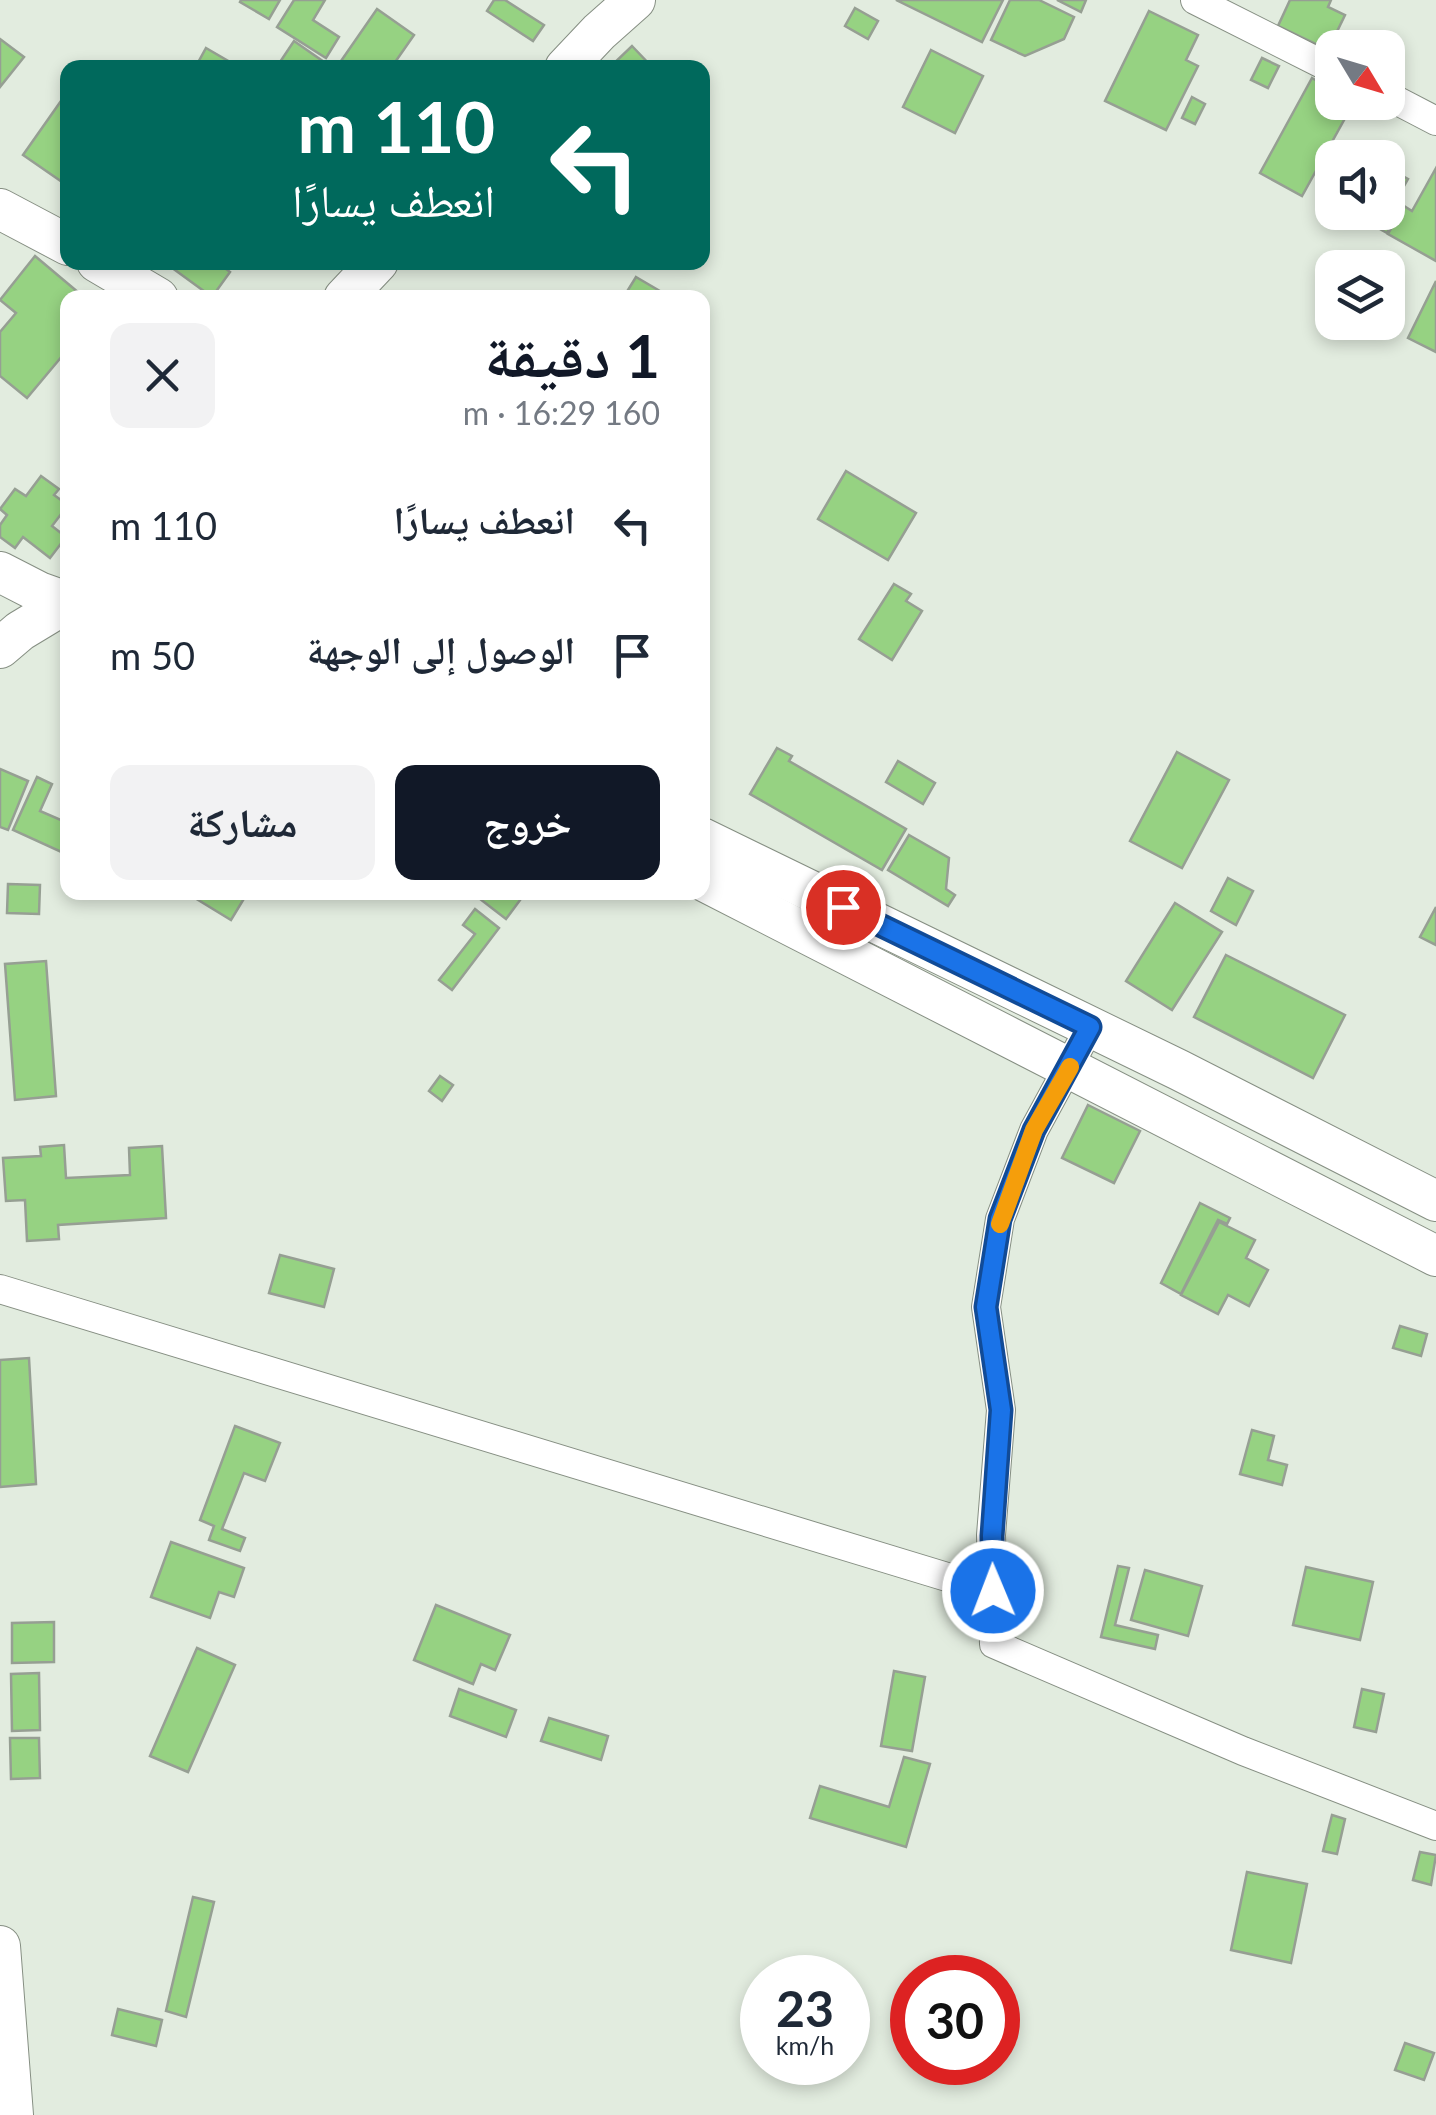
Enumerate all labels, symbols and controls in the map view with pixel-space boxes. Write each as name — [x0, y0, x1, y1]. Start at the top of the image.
north arrow — [1315, 30, 1405, 120]
map controls — [1315, 30, 1405, 340]
text: 110 m — [298, 84, 495, 168]
icon: left — [530, 100, 660, 230]
button: sound — [1315, 140, 1405, 230]
text: انعطف يسارًا — [292, 173, 495, 227]
button: layers — [1315, 250, 1405, 340]
text: 1 دقيقة — [485, 319, 660, 391]
button: close — [110, 323, 215, 428]
text: 160 m · 16:29 — [463, 393, 660, 432]
text: انعطف يسارًا — [393, 496, 575, 542]
icon: left — [605, 498, 660, 553]
text: 110 m — [110, 502, 217, 548]
text: الوصول إلى الوجهة — [307, 626, 575, 672]
icon: arrive — [605, 628, 660, 683]
text: 50 m — [110, 632, 195, 678]
button: مشاركة — [110, 765, 375, 880]
button: خروج — [395, 765, 660, 880]
pin — [801, 865, 886, 950]
icon: arrive — [816, 880, 871, 935]
position arrow — [941, 1539, 1045, 1643]
speed limit sign: 30 — [890, 1955, 1020, 2085]
text: 23 — [776, 1978, 834, 2038]
text: km/h — [776, 2030, 834, 2060]

